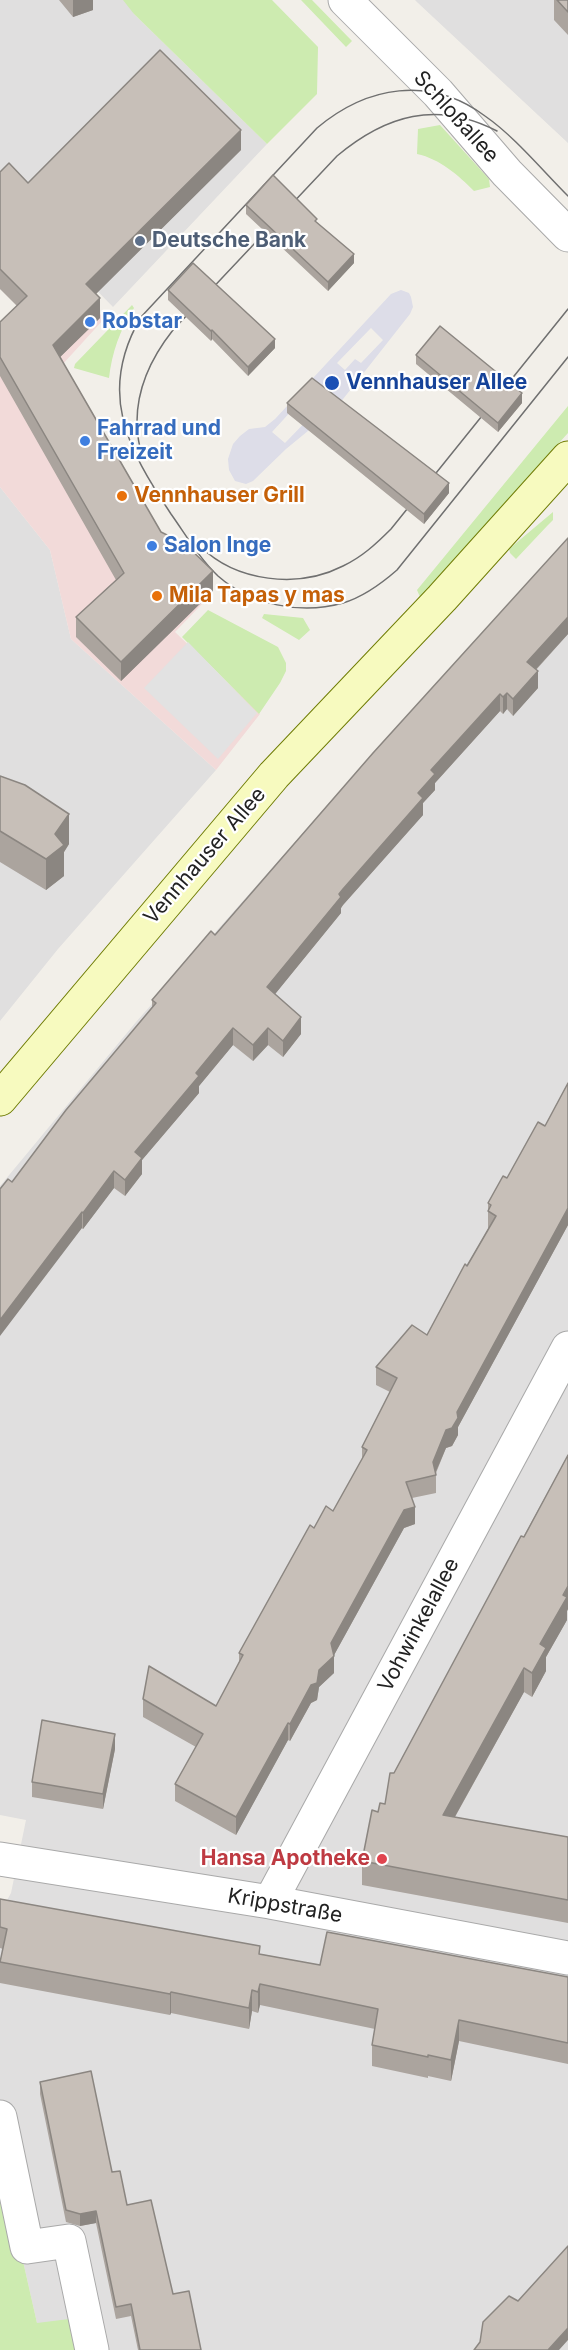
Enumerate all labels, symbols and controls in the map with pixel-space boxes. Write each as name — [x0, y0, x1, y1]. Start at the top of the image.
street label: Schloßallee — [408, 66, 504, 168]
place label: Deutsche Bank — [152, 228, 306, 254]
marker: Deutsche Bank — [133, 234, 147, 248]
place label: Robstar — [102, 309, 182, 335]
marker: Robstar — [83, 315, 97, 329]
place label: Vennhauser Allee — [346, 370, 527, 396]
marker: Vennhauser Allee — [323, 374, 341, 392]
place label: Fahrrad und Freizeit — [97, 416, 221, 466]
marker: Fahrrad und Freizeit — [78, 434, 92, 448]
place label: Vennhauser Grill — [134, 483, 305, 509]
marker: Vennhauser Grill — [115, 489, 129, 503]
place label: Salon Inge — [164, 533, 271, 559]
marker: Salon Inge — [145, 539, 159, 553]
place label: Mila Tapas y mas — [169, 583, 345, 609]
marker: Mila Tapas y mas — [150, 589, 164, 603]
street label: Vennhauser Allee — [139, 782, 271, 930]
street label: Vohwinkelallee — [373, 1554, 465, 1696]
place label: Hansa Apotheke — [201, 1846, 370, 1872]
marker: Hansa Apotheke — [375, 1852, 389, 1866]
street label: Krippstraße — [226, 1884, 344, 1928]

